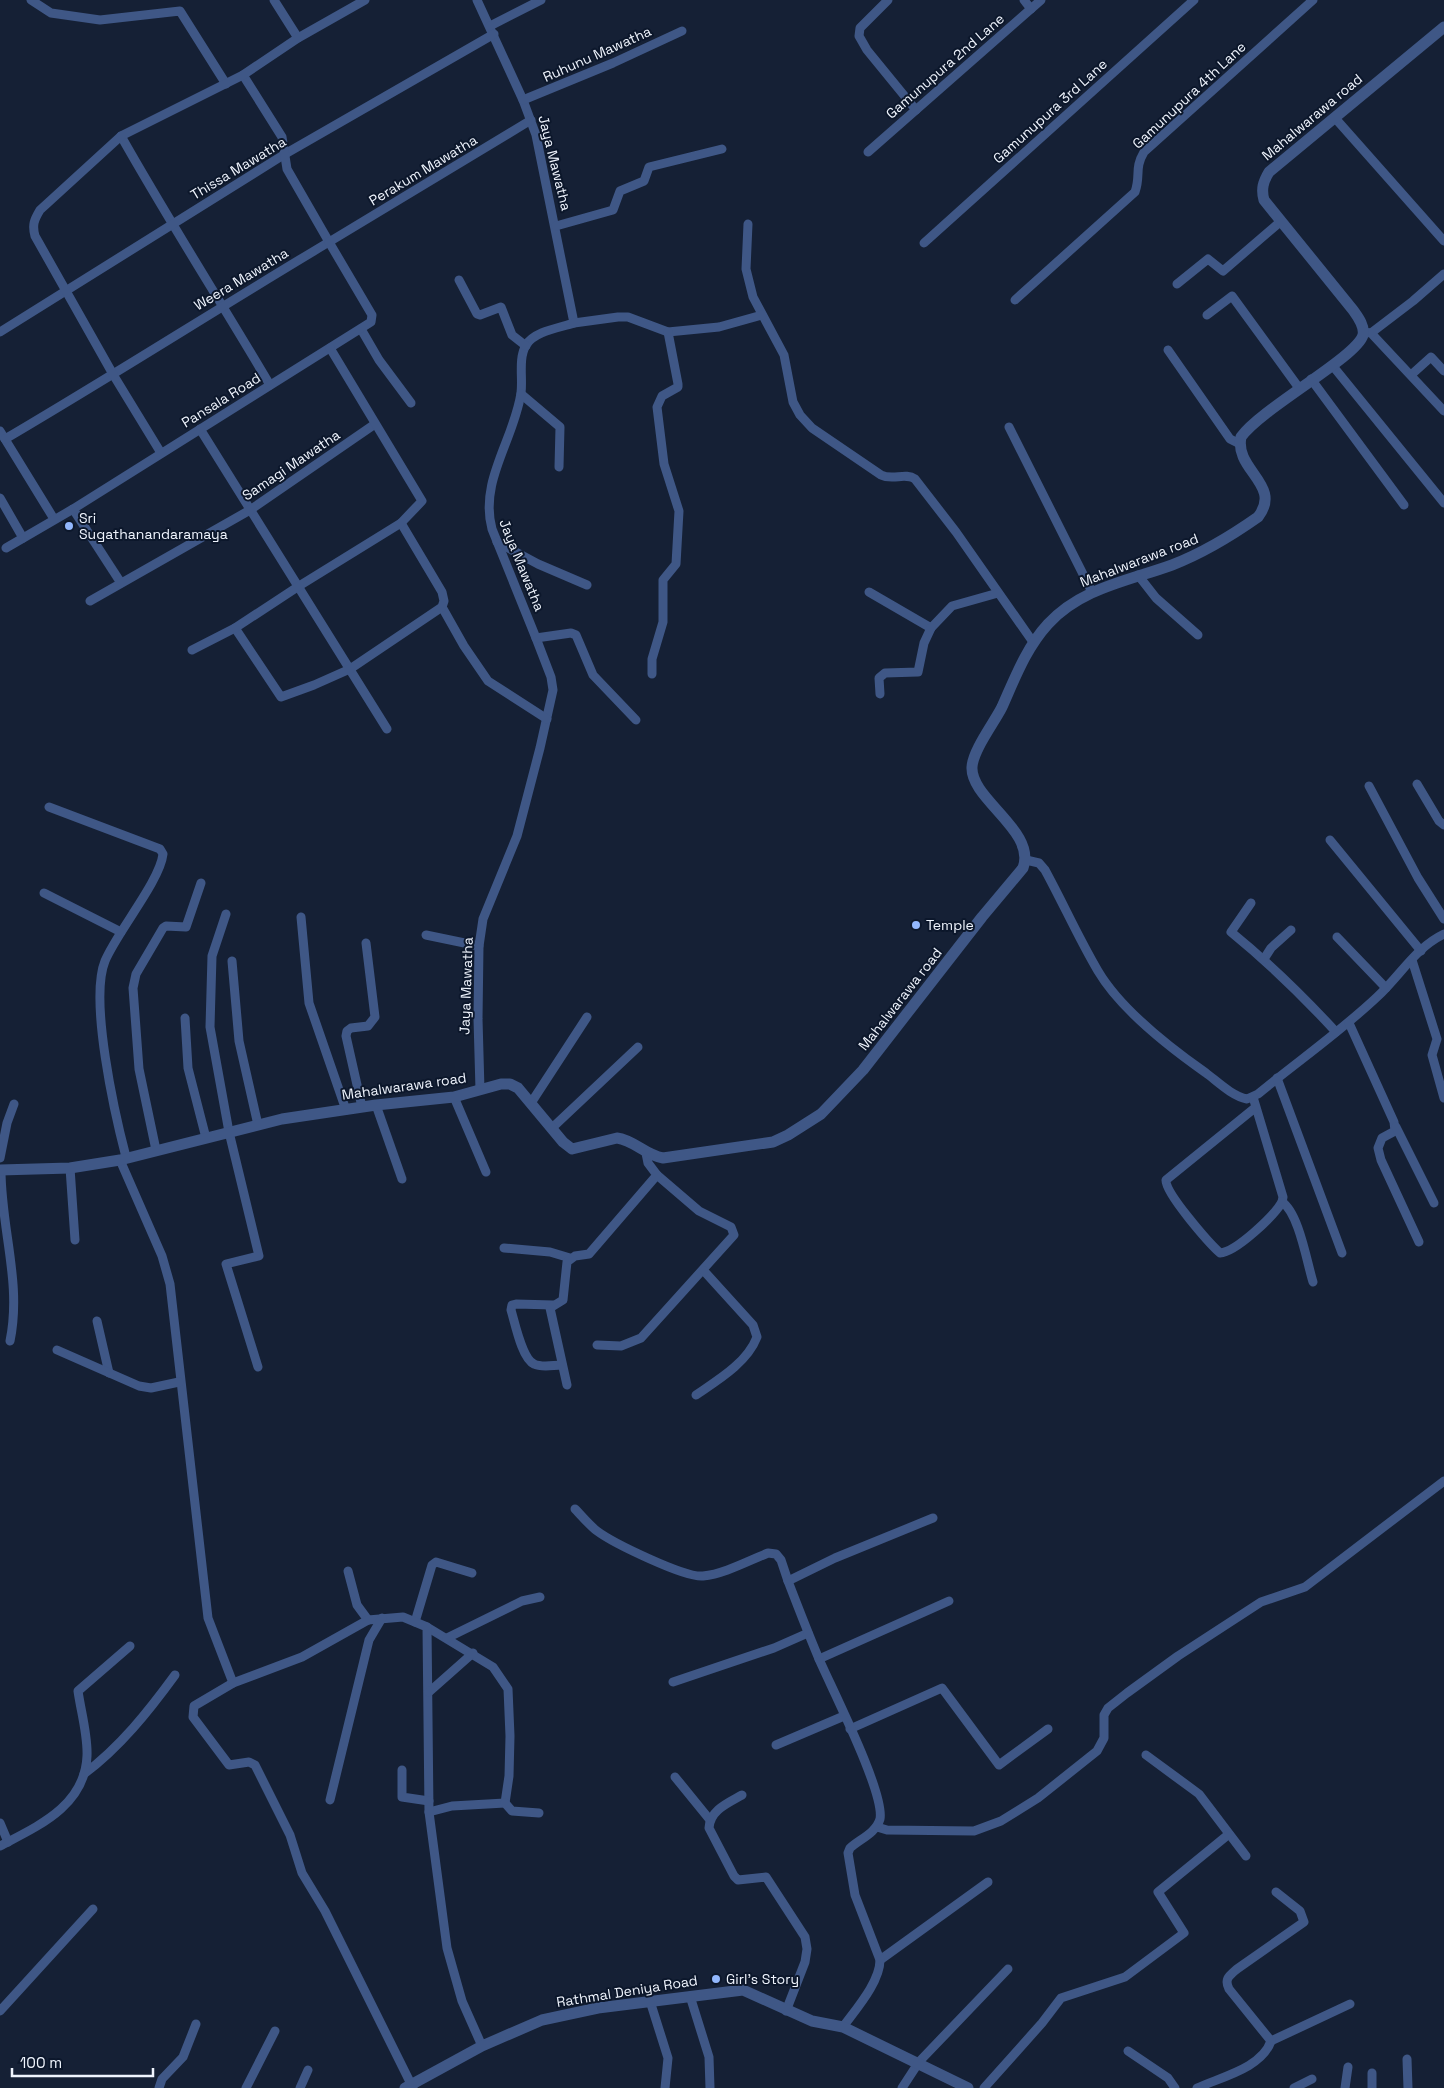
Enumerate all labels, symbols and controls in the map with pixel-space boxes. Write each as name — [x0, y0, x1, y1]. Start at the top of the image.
street label: Gamunupura 2nd Lane — [882, 10, 1008, 122]
street label: Ruhunu Mawatha — [540, 22, 654, 86]
street label: Gamunupura 4th Lane — [1128, 38, 1250, 152]
street label: Gamunupura 3rd Lane — [989, 55, 1111, 167]
street label: Mahalwarawa road — [1258, 70, 1366, 164]
street label: Jaya Mawatha — [534, 113, 576, 213]
street label: Perakum Mawatha — [366, 131, 480, 209]
street label: Thissa Mawatha — [187, 132, 289, 204]
street label: Weera Mawatha — [190, 244, 292, 314]
street label: Pansala Road — [178, 369, 264, 431]
street label: Samagi Mawatha — [239, 426, 343, 504]
place label: Sri Sugathanandaramaya — [79, 509, 228, 543]
street label: Jaya Mawatha — [495, 516, 549, 614]
marker: Sri Sugathanandaramaya — [63, 520, 75, 532]
street label: Mahalwarawa road — [1077, 529, 1201, 591]
place label: Temple — [926, 916, 974, 934]
marker: Temple — [910, 919, 922, 931]
street label: Jaya Mawatha — [455, 937, 477, 1035]
street label: Mahalwarawa road — [854, 944, 946, 1054]
street label: Mahalwarawa road — [341, 1068, 467, 1104]
place label: Girl's Story — [726, 1970, 799, 1988]
street label: Rathmal Deniya Road — [555, 1971, 699, 2011]
marker: Girl's Story — [710, 1973, 722, 1985]
scale bar — [12, 2046, 154, 2078]
text: 100 m — [20, 2053, 62, 2072]

